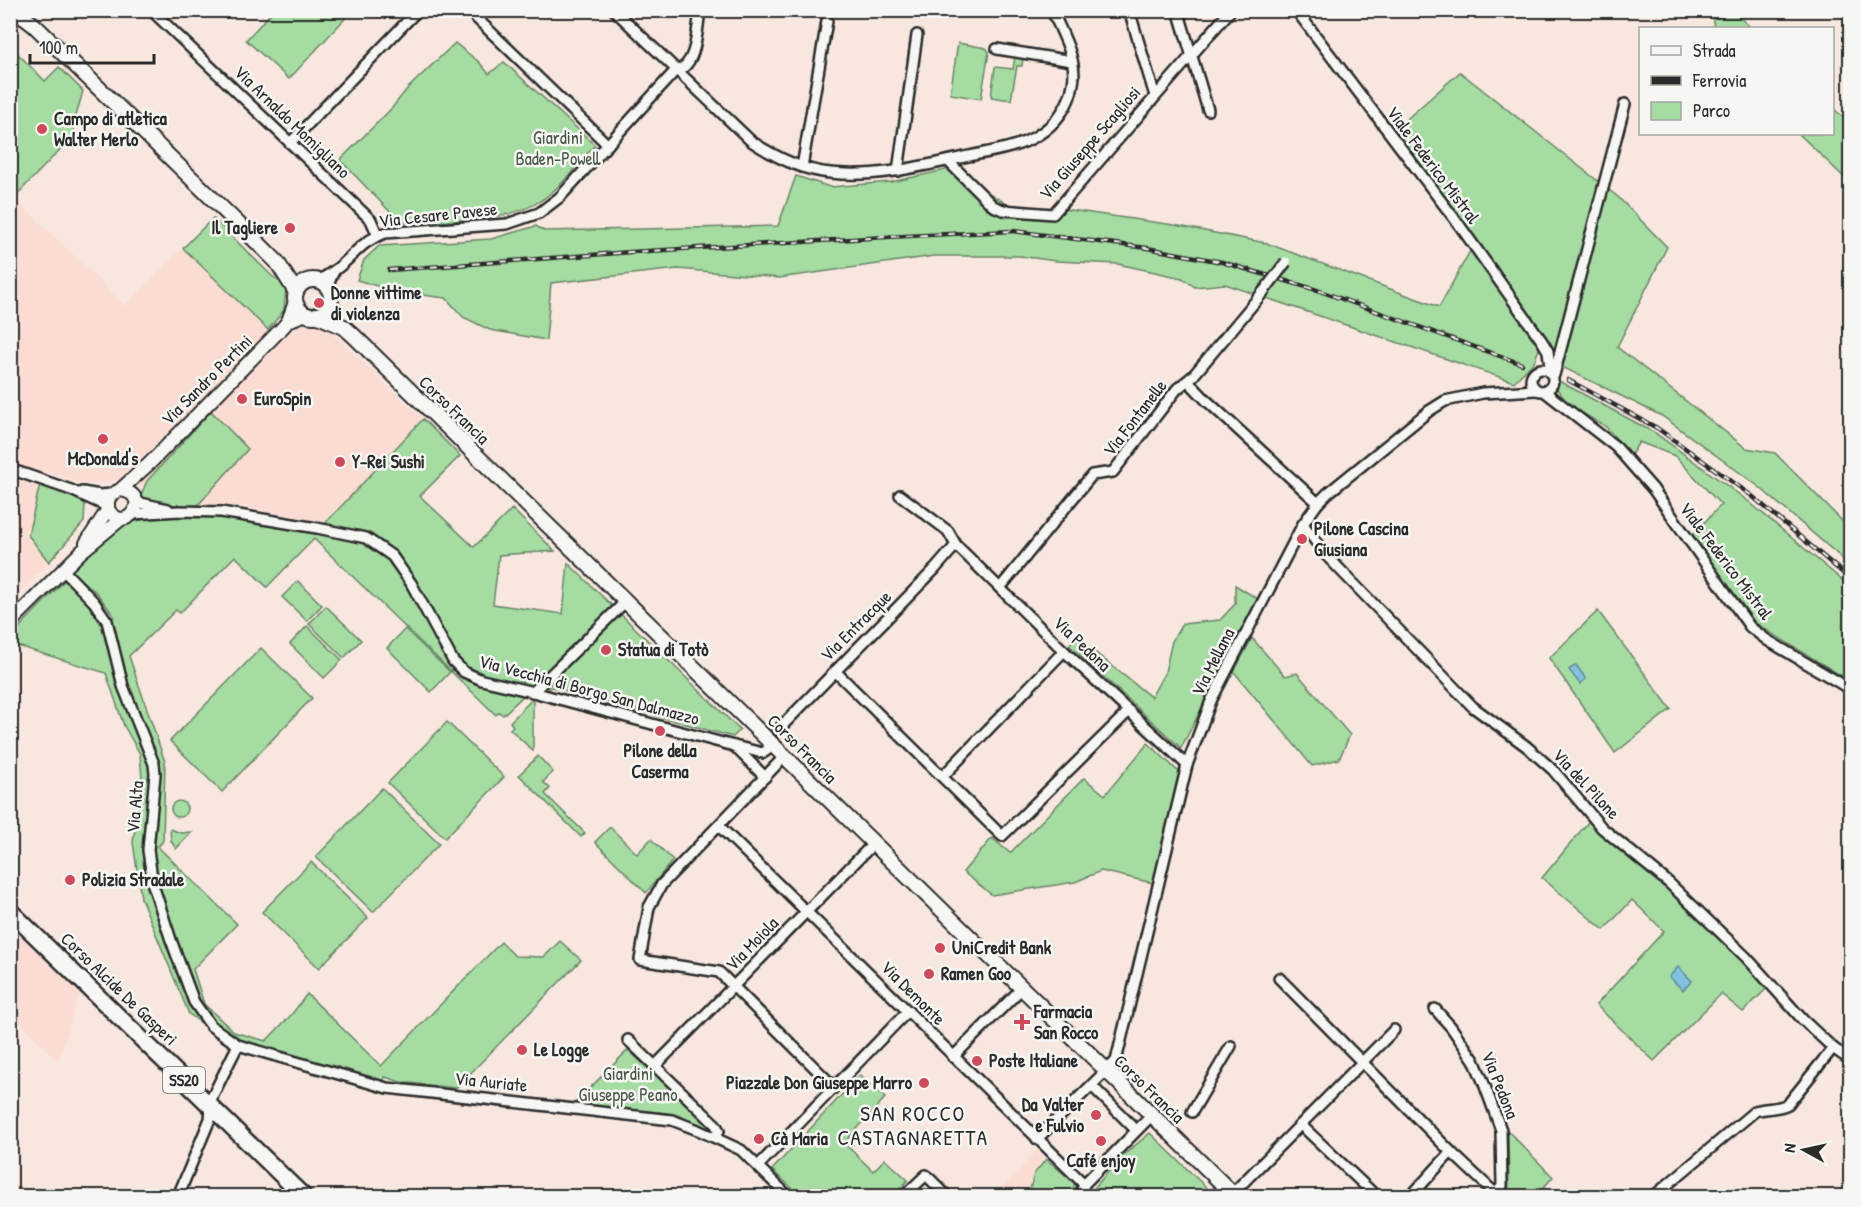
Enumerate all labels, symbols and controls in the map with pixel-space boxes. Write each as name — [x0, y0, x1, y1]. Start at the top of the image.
scale bar — [30, 27, 154, 65]
legend — [1639, 27, 1834, 135]
text: 100 m — [39, 35, 78, 60]
text: Strada — [1693, 38, 1736, 63]
street label: Via Arnaldo Momigliano — [229, 60, 356, 184]
text: Ferrovia — [1692, 68, 1746, 93]
street label: Via Giuseppe Scagliosi — [1033, 80, 1146, 205]
text: Parco — [1693, 98, 1730, 123]
street label: Viale Federico Mistral — [1381, 101, 1486, 229]
place label: Campo di atletica Walter Merlo — [54, 106, 168, 152]
marker: Campo di atletica Walter Merlo — [35, 122, 49, 136]
park label: Giardini Baden-Powell — [516, 125, 601, 171]
street label: Via Cesare Pavese — [378, 196, 498, 233]
place label: Il Tagliere — [211, 215, 279, 241]
marker: Il Tagliere — [283, 221, 297, 235]
place label: Donne vittime di violenza — [331, 280, 422, 326]
marker: Donne vittime di violenza — [312, 296, 326, 310]
street label: Via Sandro Pertini — [156, 329, 258, 431]
street label: Corso Francia — [414, 370, 495, 450]
street label: Via Fontanelle — [1097, 374, 1172, 461]
place label: EuroSpin — [254, 386, 311, 412]
marker: EuroSpin — [235, 392, 249, 406]
marker: McDonald's — [96, 432, 110, 446]
place label: McDonald's — [68, 446, 138, 471]
place label: Y-Rei Sushi — [352, 449, 425, 474]
marker: Y-Rei Sushi — [333, 455, 347, 469]
street label: Viale Federico Mistral — [1674, 497, 1779, 625]
place label: Pilone Cascina Giusiana — [1314, 516, 1409, 562]
marker: Pilone Cascina Giusiana — [1295, 532, 1309, 546]
street label: Via Entracque — [815, 585, 897, 667]
street label: Via Pedona — [1048, 610, 1117, 677]
street label: Via Mellana — [1185, 623, 1240, 700]
place label: Statua di Totò — [618, 637, 709, 662]
marker: Statua di Totò — [599, 643, 613, 657]
street label: Via Vecchia di Borgo San Dalmazzo — [476, 648, 702, 731]
street label: Corso Francia — [762, 708, 843, 789]
marker: Pilone della Caserma — [653, 724, 667, 738]
place label: Pilone della Caserma — [623, 738, 698, 784]
street label: Via del Pilone — [1547, 743, 1626, 825]
street label: Via Alta — [120, 780, 149, 834]
place label: Polizia Stradale — [82, 867, 185, 892]
marker: Polizia Stradale — [63, 873, 77, 887]
street label: Via Moiola — [720, 911, 784, 976]
street label: Corso Alcide De Gasperi — [55, 926, 183, 1051]
place label: UniCredit Bank — [952, 935, 1052, 960]
marker: UniCredit Bank — [933, 941, 947, 955]
street label: Via Demonte — [876, 955, 951, 1030]
place label: Ramen Goo — [941, 961, 1012, 986]
marker: Ramen Goo — [922, 967, 936, 981]
place label: Farmacia San Rocco — [1033, 999, 1099, 1045]
marker: Farmacia San Rocco — [1015, 1015, 1029, 1029]
place label: Le Logge — [534, 1037, 590, 1063]
marker: Le Logge — [515, 1043, 529, 1057]
street label: Via Pedona — [1476, 1047, 1525, 1122]
place label: Poste Italiane — [989, 1048, 1079, 1073]
street label: Corso Francia — [1109, 1049, 1190, 1129]
marker: Poste Italiane — [970, 1054, 984, 1068]
park label: Giardini Giuseppe Peano — [579, 1061, 677, 1107]
street label: Via Auriate — [454, 1065, 529, 1098]
road number: SS20 — [163, 1067, 205, 1093]
place label: Piazzale Don Giuseppe Marro — [726, 1070, 913, 1096]
marker: Piazzale Don Giuseppe Marro — [917, 1076, 931, 1090]
place label: Da Valter e Fulvio — [1022, 1092, 1085, 1138]
district label: SAN ROCCO CASTAGNARETTA — [837, 1099, 989, 1152]
marker: Da Valter e Fulvio — [1089, 1108, 1103, 1122]
north arrow — [1774, 1120, 1834, 1180]
place label: Cà Maria — [771, 1126, 829, 1151]
marker: Cà Maria — [752, 1132, 766, 1146]
marker: Café enjoy — [1094, 1134, 1108, 1148]
text: N — [1778, 1142, 1801, 1154]
place label: Café enjoy — [1066, 1148, 1136, 1174]

